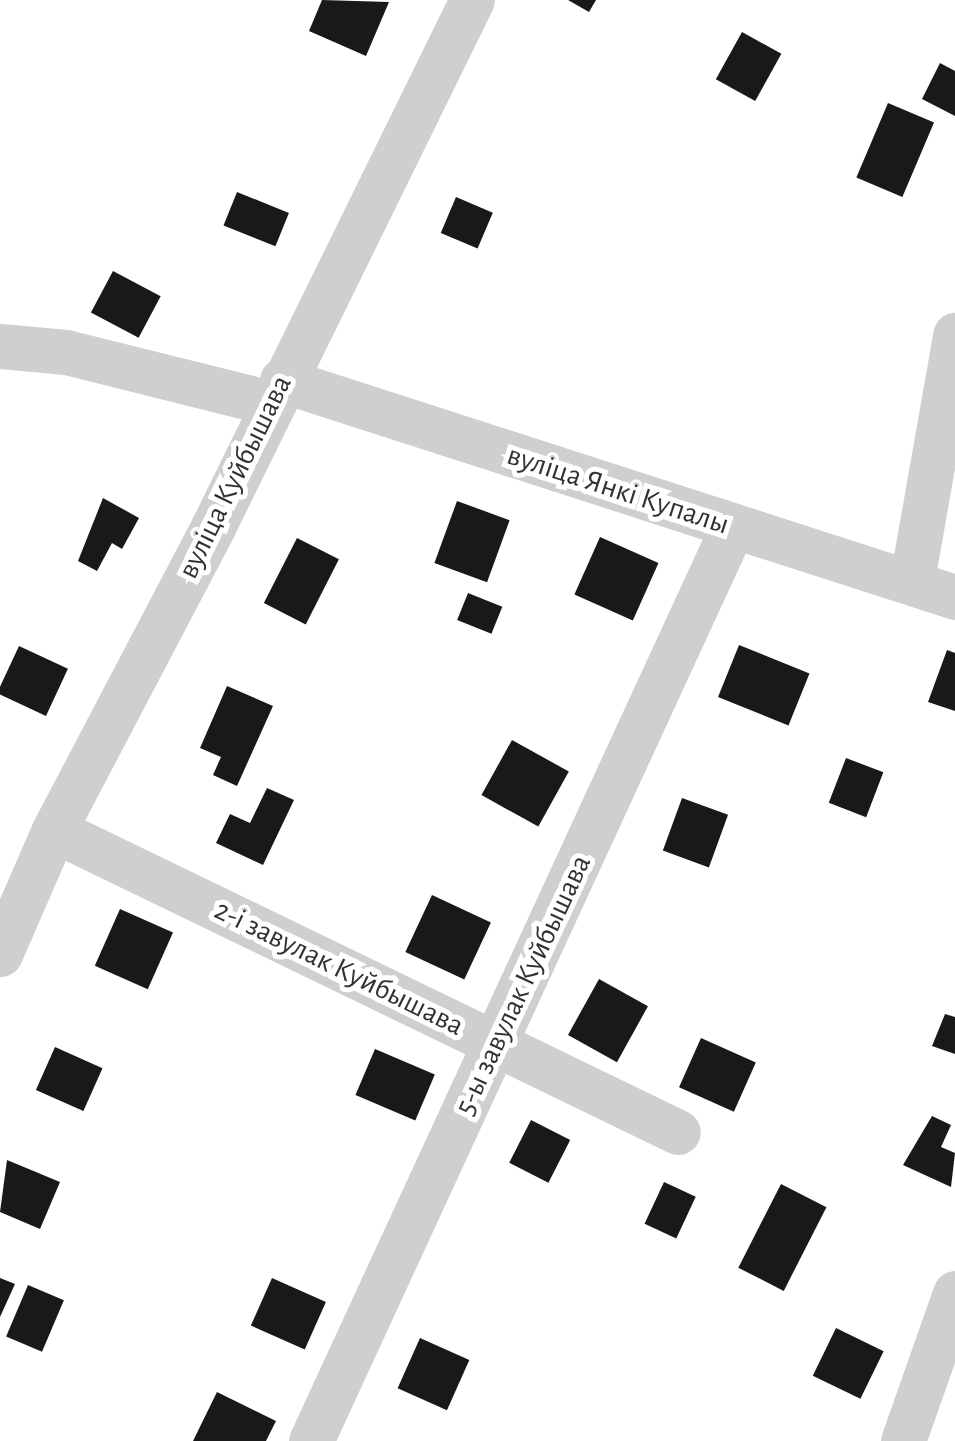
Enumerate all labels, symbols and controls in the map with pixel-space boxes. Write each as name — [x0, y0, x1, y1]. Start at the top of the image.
street label: вуліца Куйбышава — [170, 369, 300, 585]
street label: вуліца Янкі Купалы — [502, 437, 734, 543]
street label: 5-ы завулак Куйбышава — [447, 849, 599, 1121]
street label: 2-і завулак Куйбышава — [209, 892, 469, 1044]

